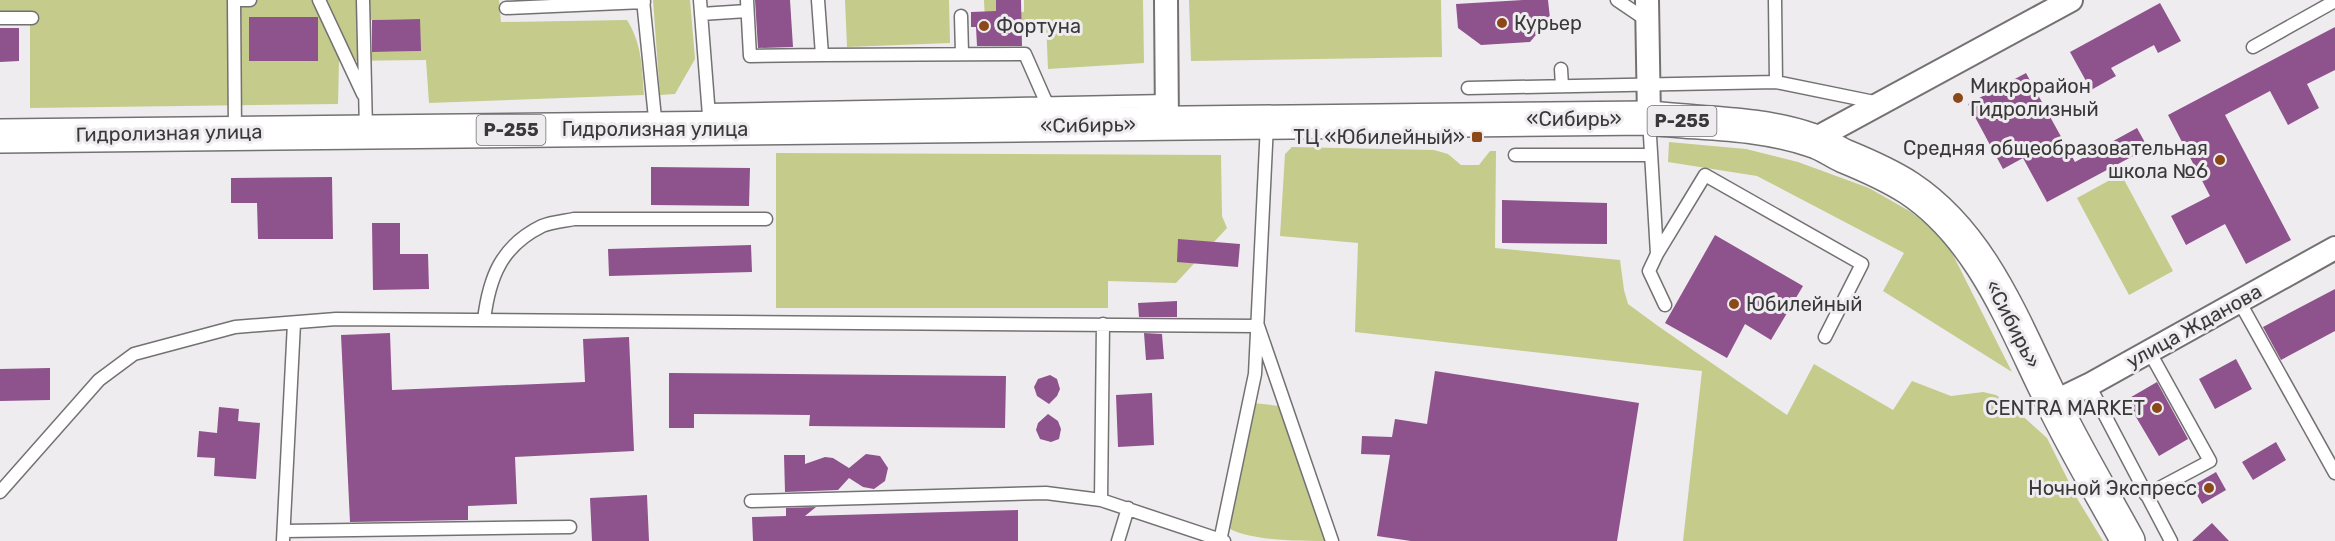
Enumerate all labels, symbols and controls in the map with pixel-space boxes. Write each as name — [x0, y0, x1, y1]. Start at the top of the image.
place label: Курьер — [1514, 11, 1582, 35]
place label: Фортуна — [996, 14, 1081, 38]
marker: Курьер — [1495, 16, 1509, 30]
marker: Фортуна — [977, 19, 991, 33]
place label: Микрорайон Гидролизный — [1970, 74, 2099, 121]
marker: Микрорайон Гидролизный — [1951, 91, 1965, 105]
road number: Р-255 — [1648, 106, 1716, 136]
street label: «Сибирь» — [1526, 107, 1622, 131]
street label: «Сибирь» — [1040, 112, 1136, 138]
road number: Р-255 — [476, 115, 546, 145]
street label: Гидролизная улица — [562, 117, 748, 141]
street label: Гидролизная улица — [75, 119, 263, 147]
place label: ТЦ «Юбилейный» — [1293, 125, 1465, 149]
marker: ТЦ «Юбилейный» — [1470, 130, 1484, 144]
place label: Средняя общеобразовательная школа №6 — [1903, 136, 2208, 183]
marker: Средняя общеобразовательная школа №6 — [2213, 153, 2227, 167]
street label: «Сибирь» — [1981, 276, 2045, 372]
street label: улица Жданова — [2122, 279, 2266, 373]
place label: Юбилейный — [1746, 292, 1862, 316]
marker: Юбилейный — [1727, 297, 1741, 311]
place label: CENTRA MARKET — [1985, 396, 2145, 420]
marker: CENTRA MARKET — [2150, 401, 2164, 415]
place label: Ночной Экспресс — [2028, 476, 2197, 500]
marker: Ночной Экспресс — [2202, 481, 2216, 495]

